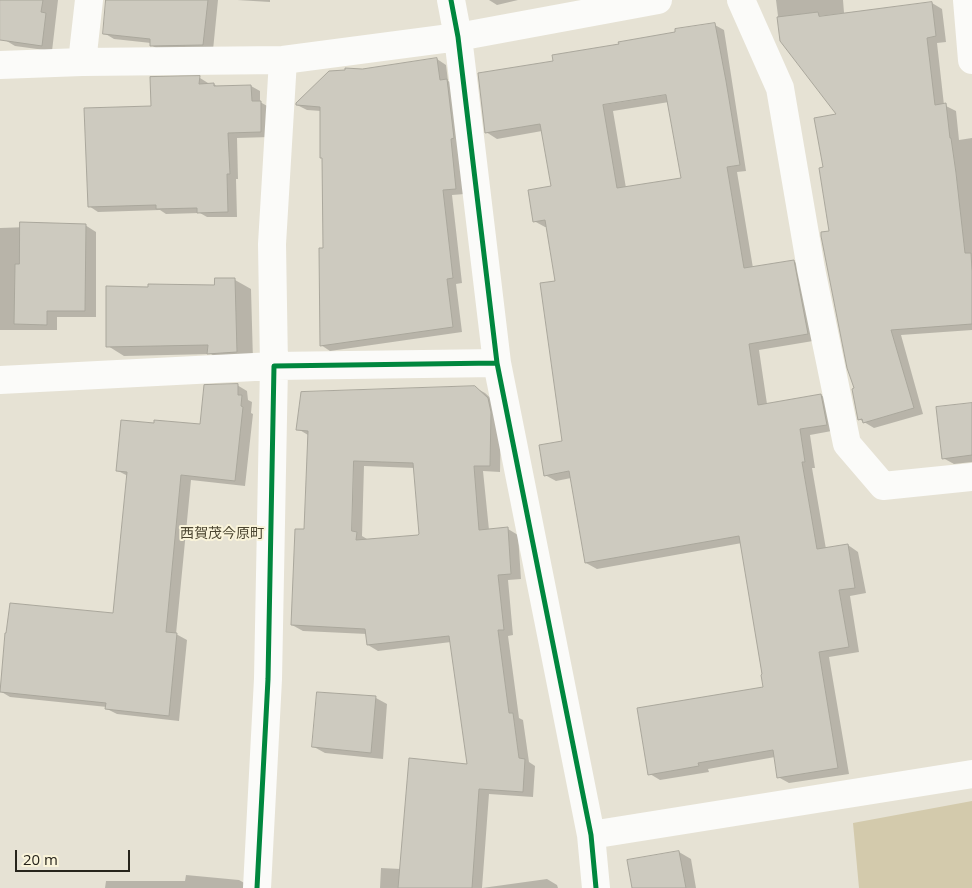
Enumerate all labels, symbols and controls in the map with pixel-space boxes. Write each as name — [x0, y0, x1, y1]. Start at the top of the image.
district label: 西賀茂今原町 — [180, 526, 264, 542]
scale bar — [18, 840, 132, 872]
text: 20 m — [23, 849, 58, 869]

